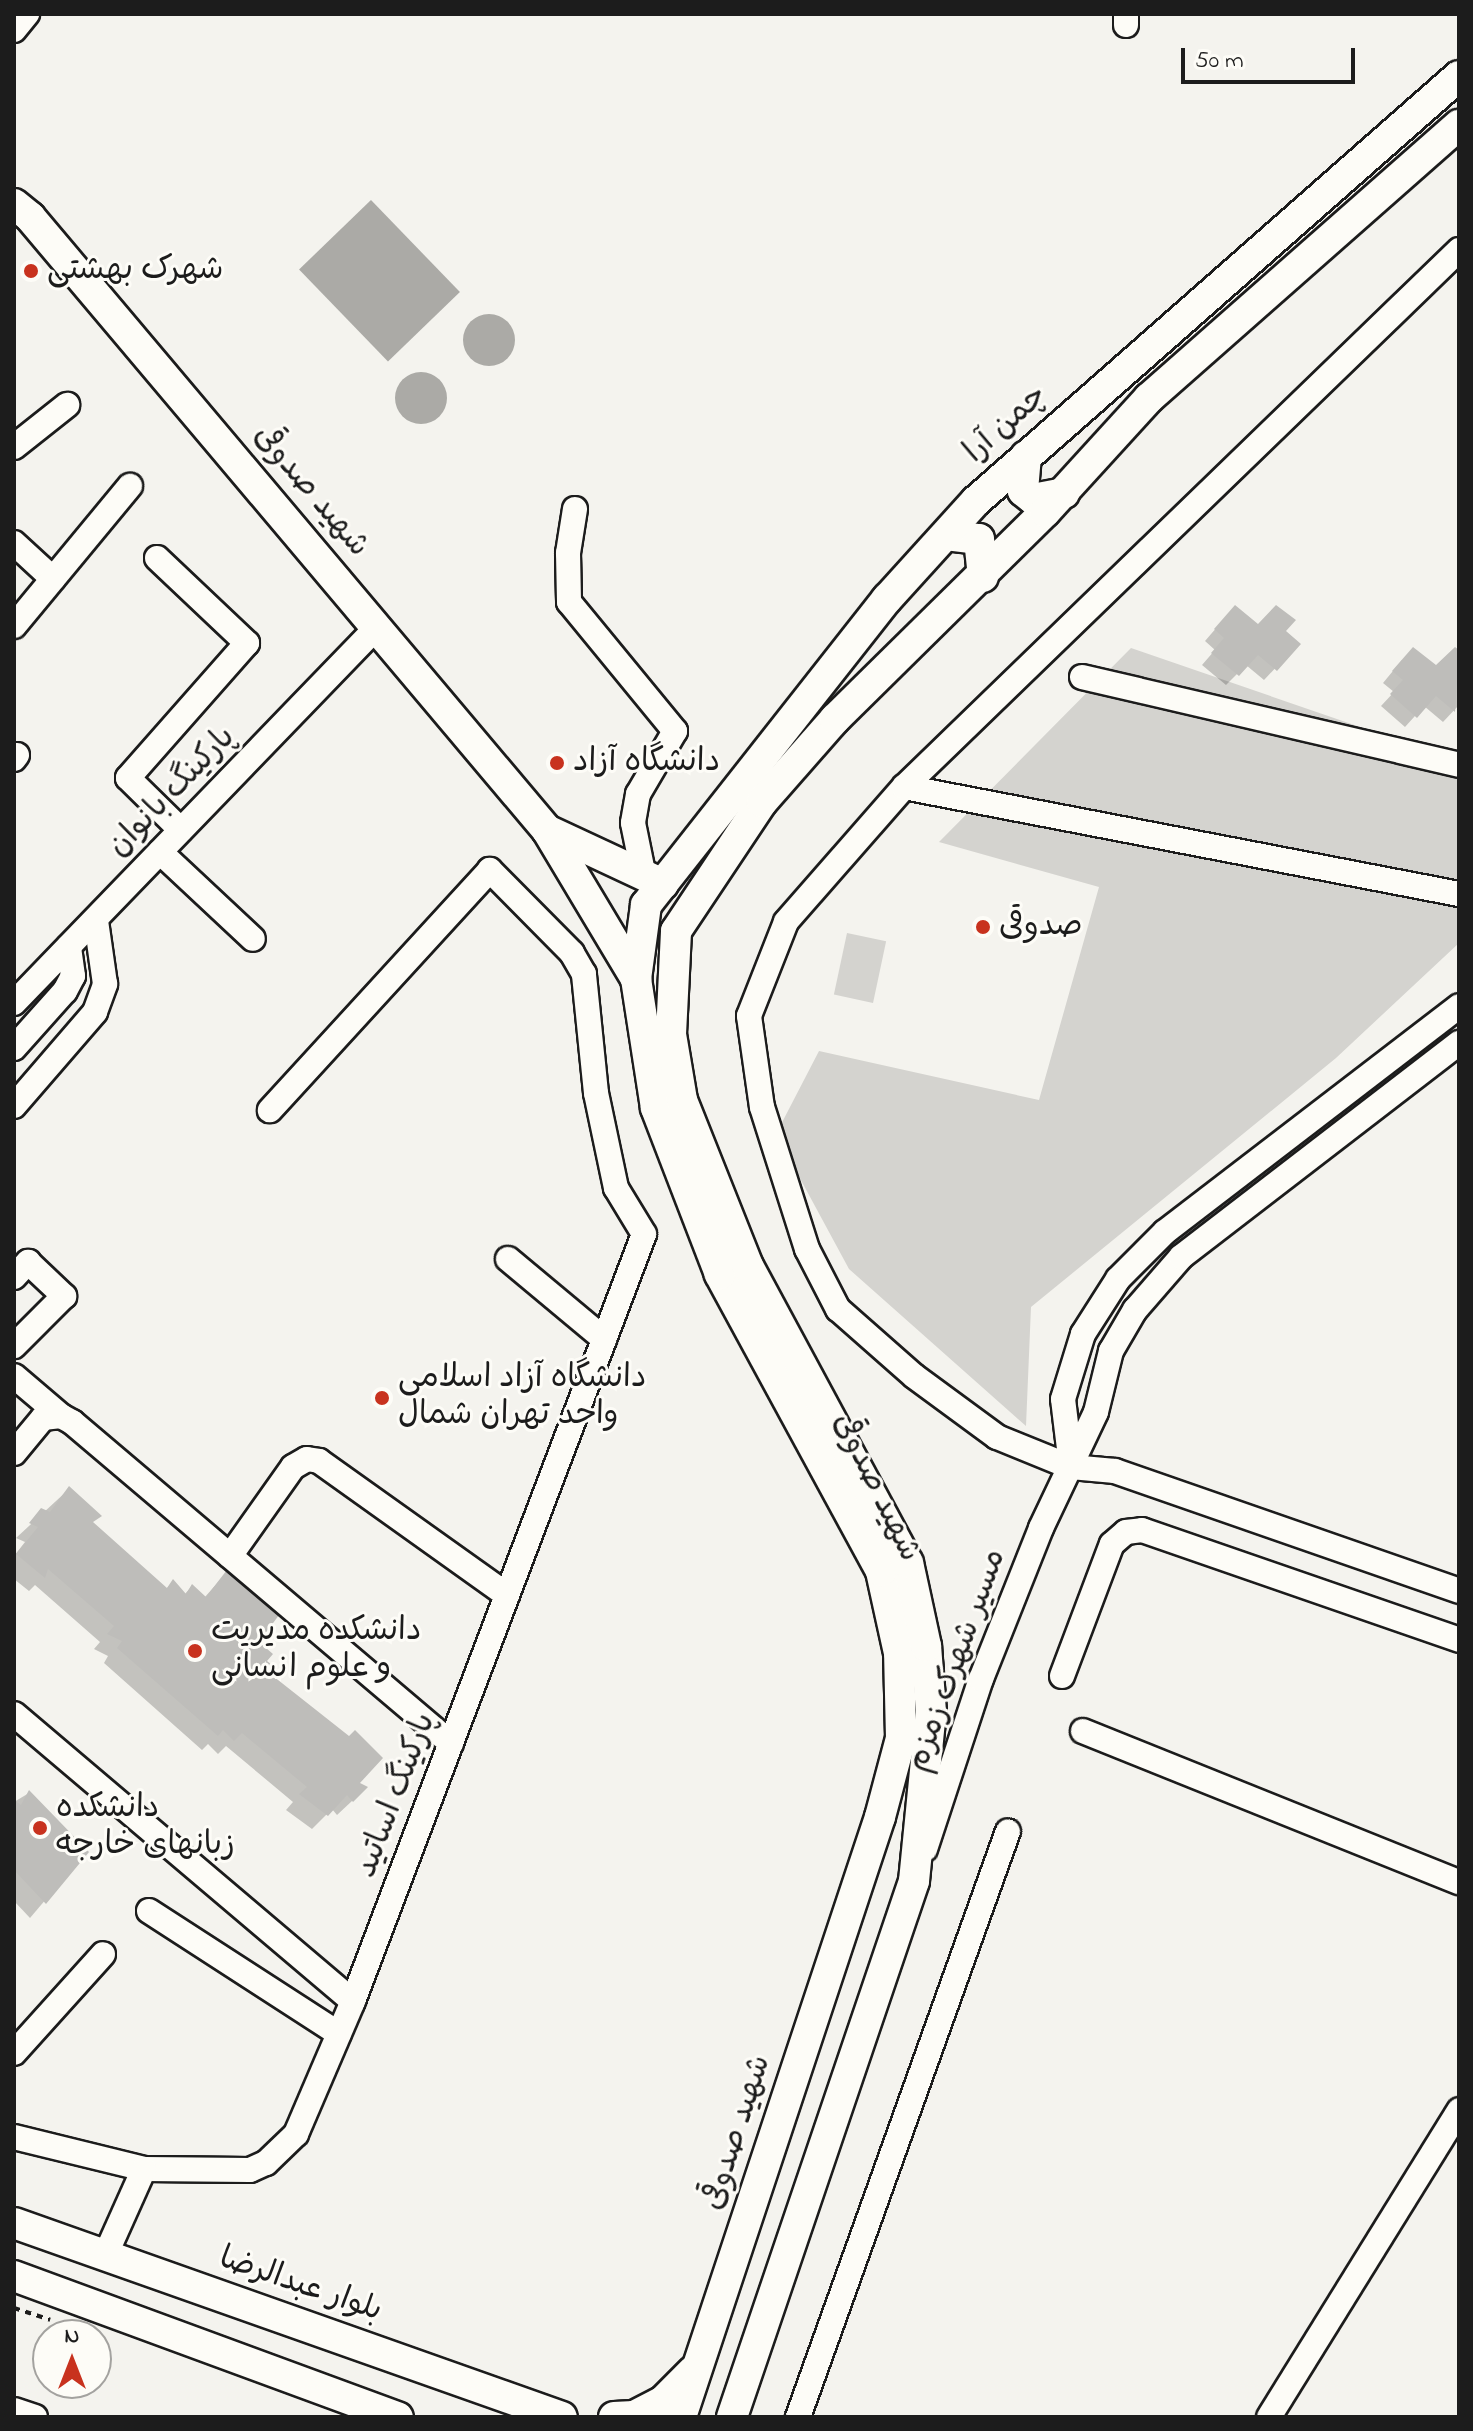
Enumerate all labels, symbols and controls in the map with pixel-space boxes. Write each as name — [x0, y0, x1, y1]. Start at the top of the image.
scale bar — [1185, 32, 1359, 82]
text: 50 m — [1195, 44, 1244, 79]
place label: شهرک بهشتی — [47, 252, 224, 290]
marker: شهرک بهشتی — [22, 262, 40, 280]
street label: چمن آرا — [957, 378, 1057, 472]
street label: شهید صدوقی — [244, 418, 376, 566]
street label: پارکینگ بانوان — [101, 720, 245, 866]
place label: دانشگاه آزاد — [573, 744, 720, 782]
marker: دانشگاه آزاد — [548, 754, 566, 772]
place label: صدوقی — [999, 908, 1082, 946]
marker: صدوقی — [974, 918, 992, 936]
place label: دانشگاه آزاد اسلامی واحد تهران شمال — [398, 1361, 646, 1436]
marker: دانشگاه آزاد اسلامی واحد تهران شمال — [373, 1389, 391, 1407]
street label: شهید صدوقی — [823, 1407, 927, 1569]
street label: مسیر شهرک زمزم — [900, 1545, 1016, 1777]
place label: دانشکده مدیریت و علوم انسانی — [211, 1614, 421, 1689]
marker: دانشکده مدیریت و علوم انسانی — [186, 1642, 204, 1660]
street label: پارکینگ اساتید — [348, 1708, 446, 1884]
place label: دانشکده زبانهای خارجه — [56, 1791, 235, 1866]
marker: دانشکده زبانهای خارجه — [31, 1819, 49, 1837]
street label: شهید صدوقی — [695, 2051, 781, 2215]
street label: بلوار عبدالرضا — [214, 2240, 386, 2332]
north arrow — [32, 2319, 112, 2399]
text: N — [65, 2321, 79, 2353]

